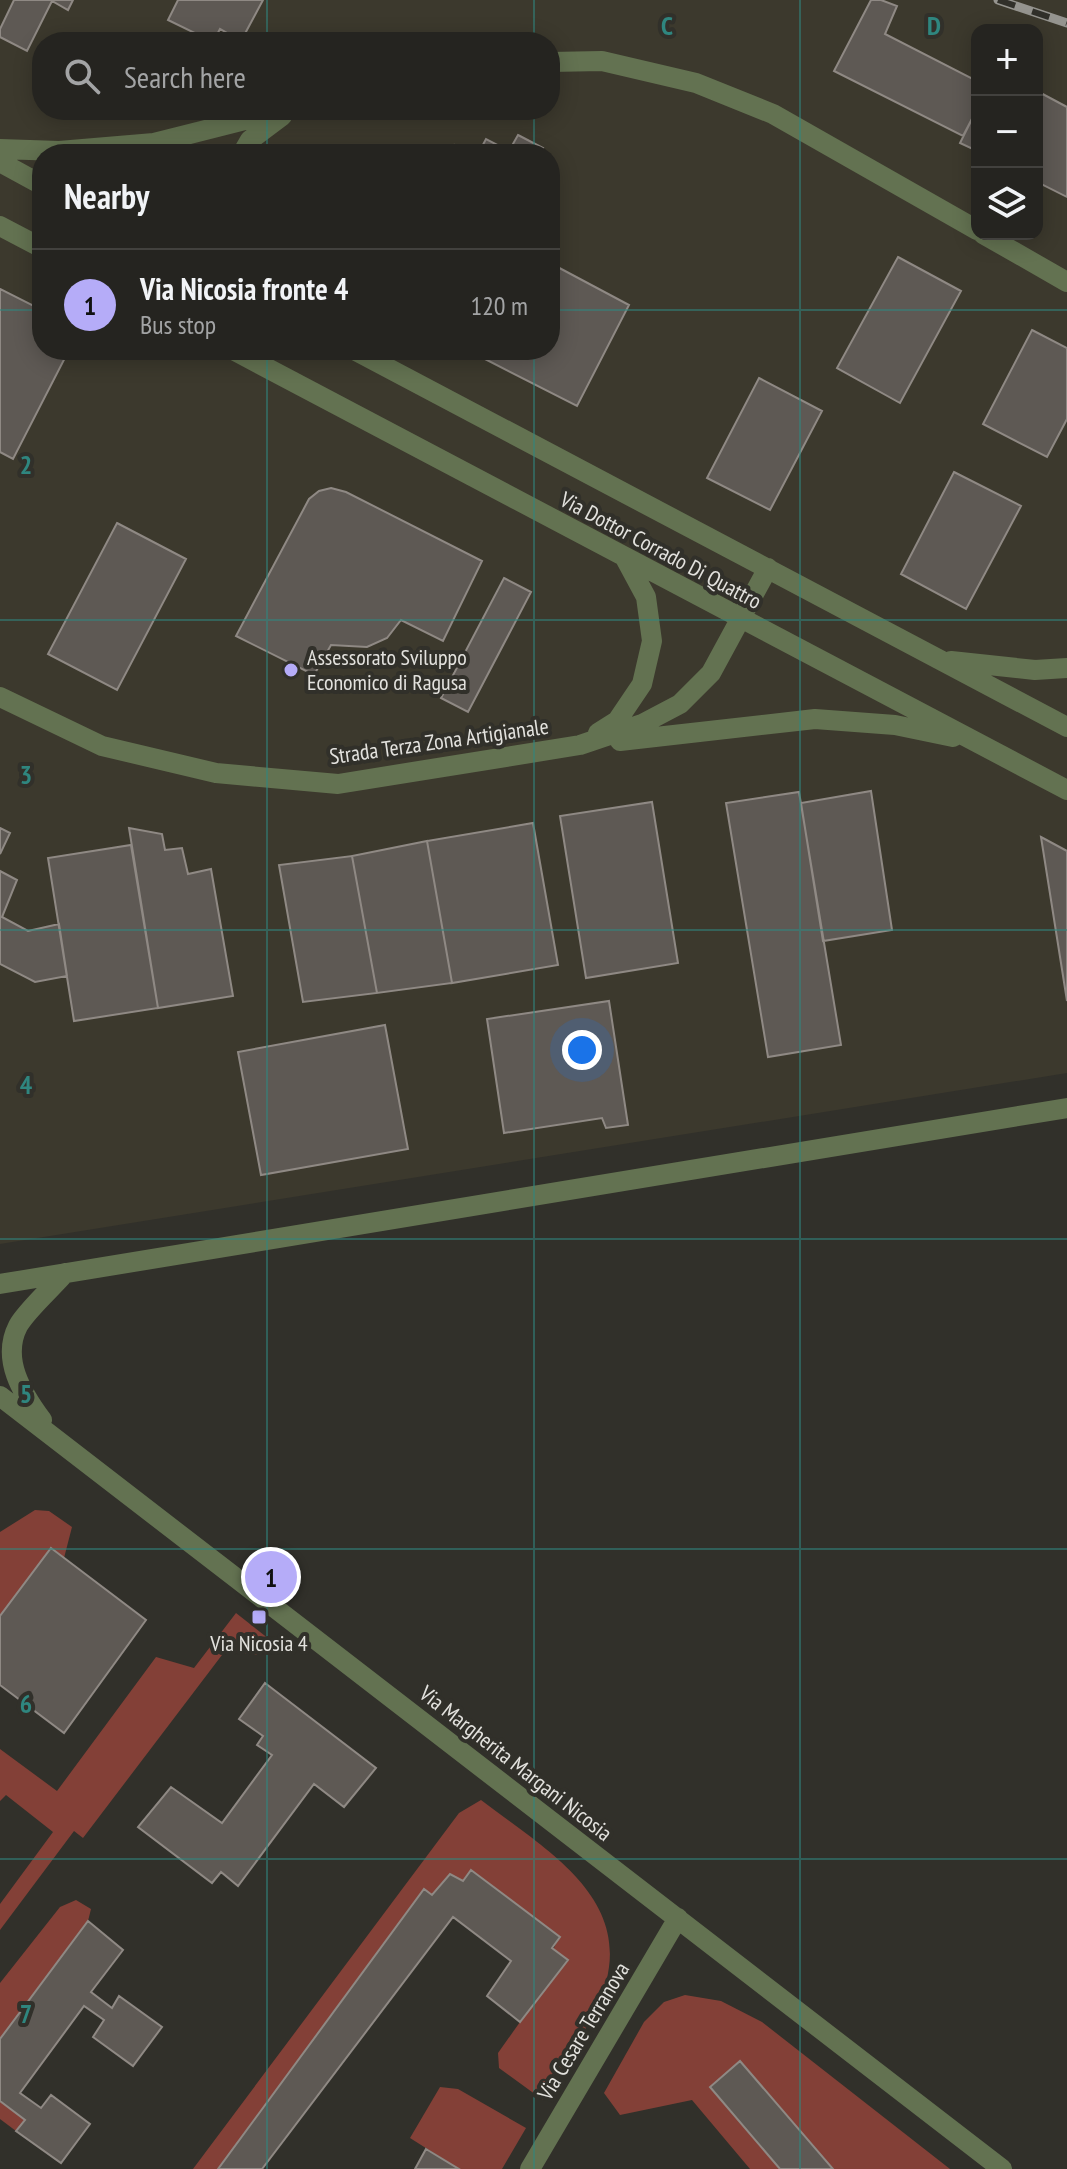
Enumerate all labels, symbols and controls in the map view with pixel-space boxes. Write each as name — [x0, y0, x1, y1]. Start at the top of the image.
text: C — [661, 9, 673, 42]
text: D — [927, 9, 941, 42]
map controls — [971, 24, 1043, 240]
button: + — [971, 24, 1043, 96]
search box — [32, 32, 560, 120]
icon: search — [60, 54, 104, 98]
text: Search here — [124, 57, 246, 96]
button: − — [971, 96, 1043, 168]
button: layers — [971, 168, 1043, 240]
text: Nearby — [64, 174, 149, 218]
text: Via Nicosia fronte 4 — [140, 269, 348, 308]
text: 1 — [84, 289, 96, 322]
text: 120 m — [470, 289, 528, 322]
text: Bus stop — [140, 308, 216, 341]
text: 2 — [20, 448, 32, 481]
street label: Via Dottor Corrado Di Quattro — [555, 485, 767, 615]
place label: Assessorato Sviluppo Economico di Ragusa — [307, 643, 467, 696]
marker: Assessorato Sviluppo Economico di Ragusa — [282, 661, 300, 679]
street label: Strada Terza Zona Artigianale — [328, 712, 550, 770]
text: 3 — [20, 758, 32, 791]
your location — [562, 1030, 602, 1070]
text: 4 — [20, 1068, 33, 1101]
text: 5 — [20, 1377, 32, 1410]
pin: 1 — [245, 1547, 297, 1607]
marker: Via Nicosia 4 — [250, 1608, 268, 1626]
place label: Via Nicosia 4 — [209, 1629, 308, 1657]
street label: Via Margherita Margani Nicosia — [413, 1678, 618, 1847]
text: 6 — [20, 1687, 32, 1720]
street label: Via Cesare Terranova — [530, 1957, 635, 2106]
text: 7 — [20, 1997, 32, 2030]

